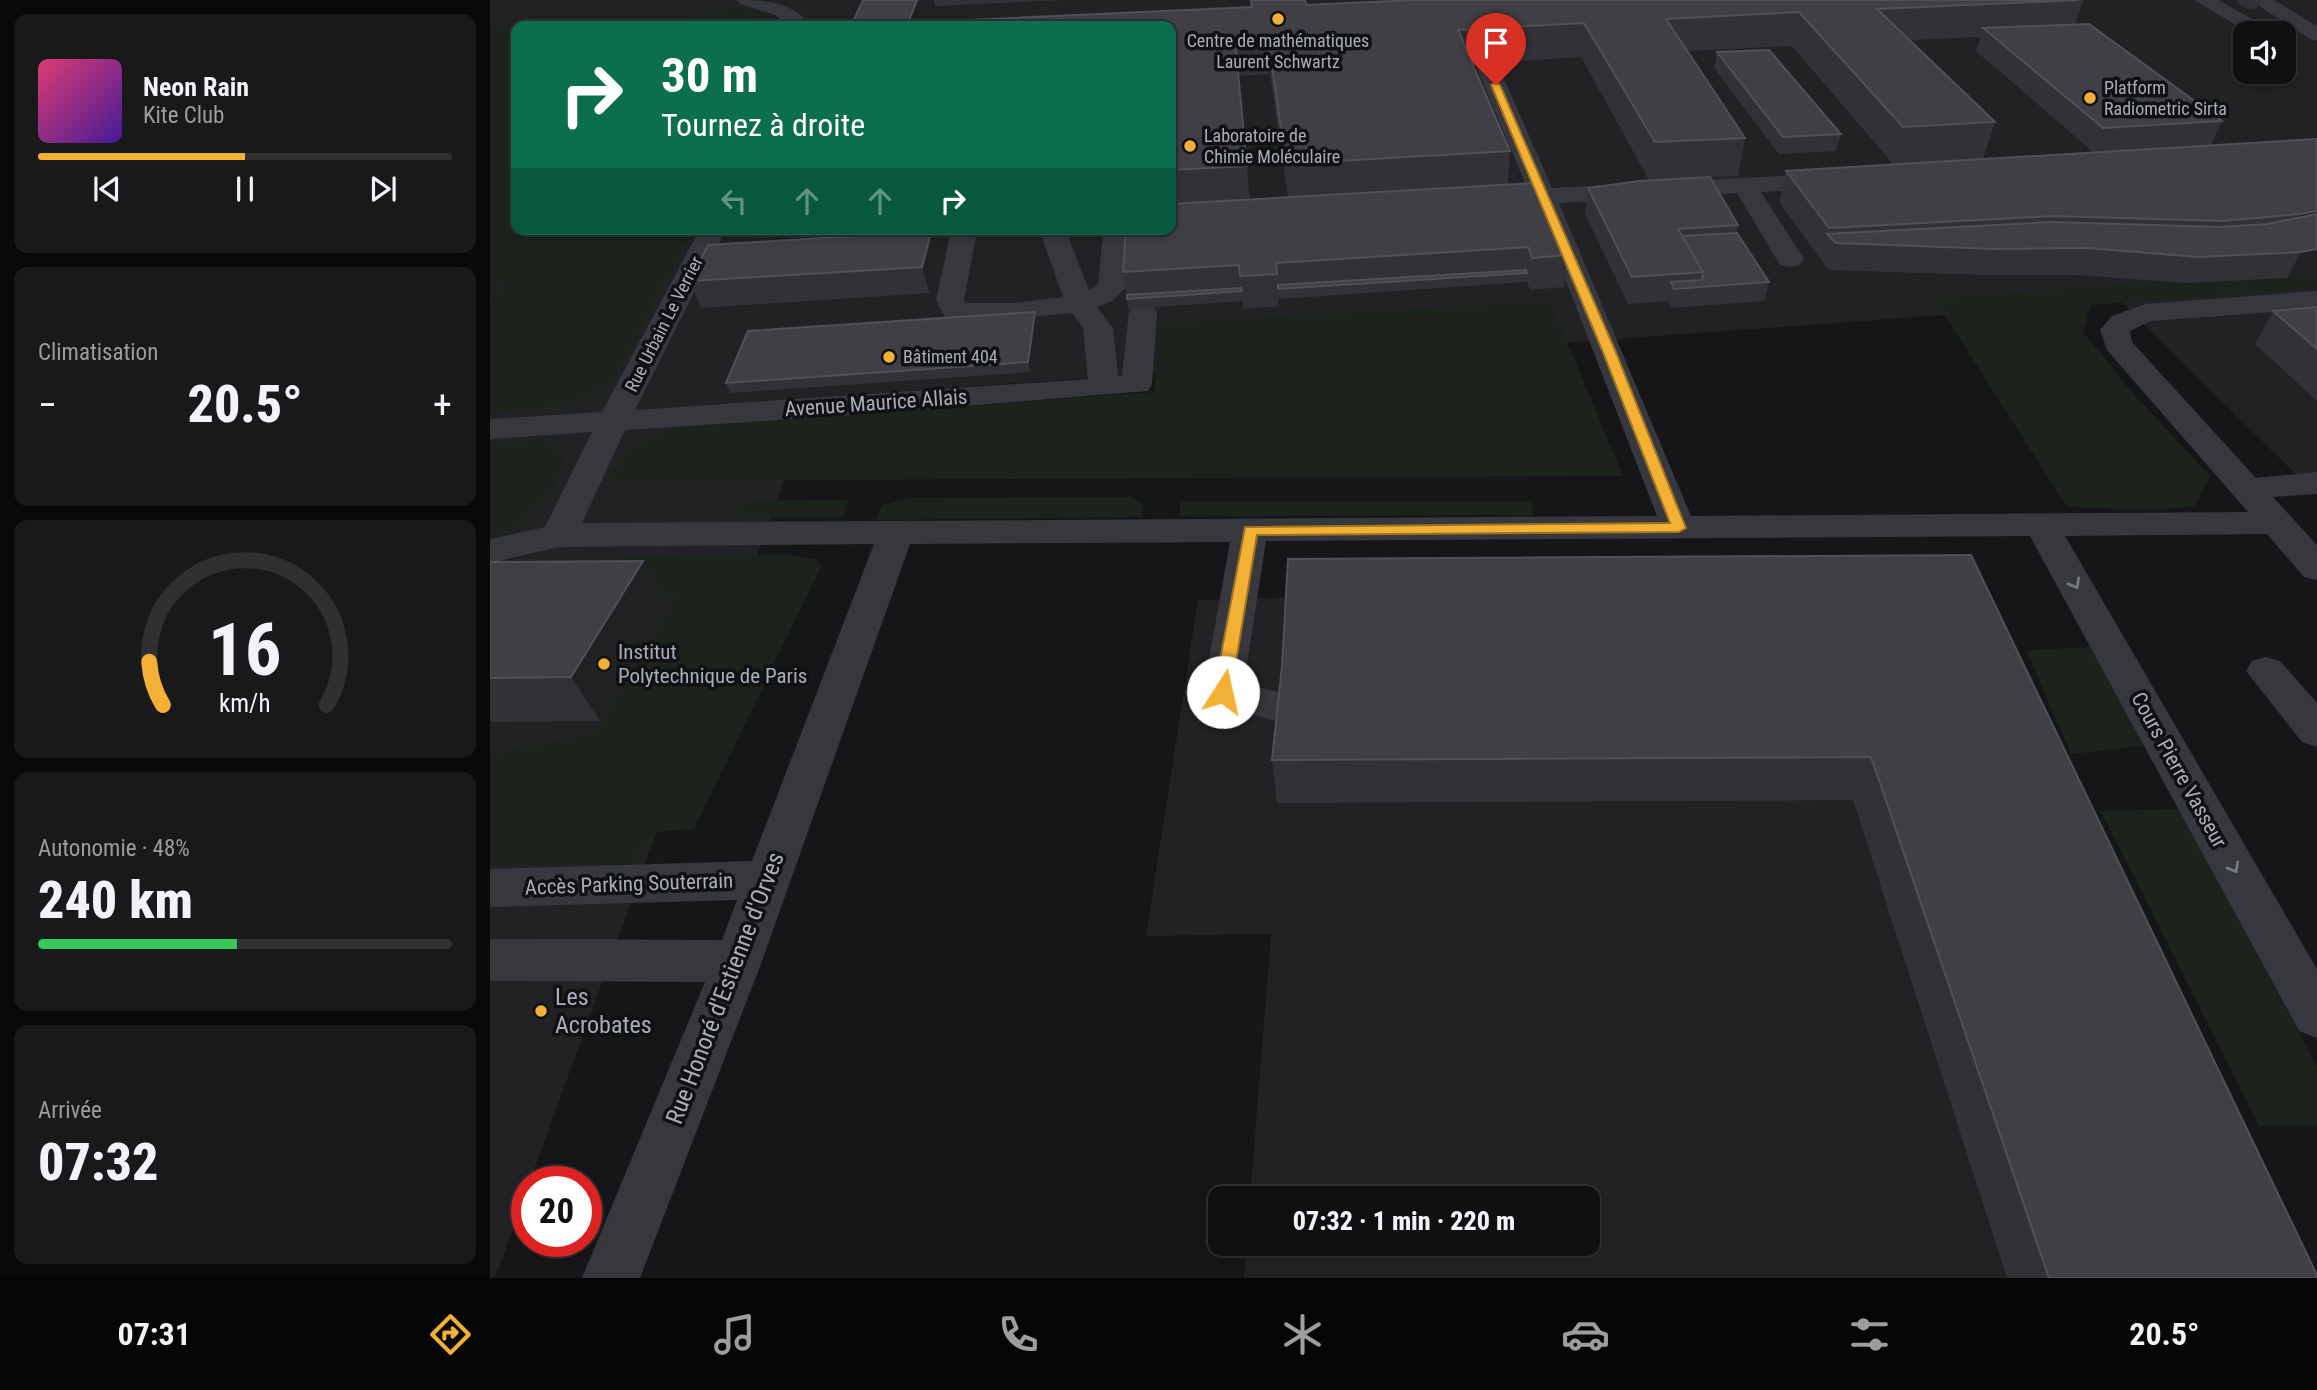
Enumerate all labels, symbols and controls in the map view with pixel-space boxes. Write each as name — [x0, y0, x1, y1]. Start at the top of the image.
marker: Centre de mathématiques Laurent Schwartz — [1270, 11, 1286, 27]
pin — [1466, 13, 1526, 85]
map controls — [2233, 21, 2296, 84]
button: sound — [2233, 21, 2296, 84]
icon: arrive — [1477, 24, 1515, 62]
place label: Centre de mathématiques Laurent Schwartz — [1187, 30, 1369, 72]
text: 30 m — [661, 47, 758, 104]
icon: right — [546, 49, 637, 140]
text: Neon Rain — [143, 72, 249, 102]
place label: Platform Radiometric Sirta — [2104, 77, 2227, 119]
marker: Platform Radiometric Sirta — [2082, 90, 2098, 106]
text: Kite Club — [143, 102, 224, 129]
text: Tournez à droite — [661, 106, 865, 144]
place label: Laboratoire de Chimie Moléculaire — [1204, 125, 1340, 167]
marker: Laboratoire de Chimie Moléculaire — [1182, 138, 1198, 154]
icon: previous — [88, 170, 126, 208]
icon: pause — [226, 170, 264, 208]
icon: next — [364, 170, 402, 208]
icon: left — [715, 182, 753, 220]
icon: ahead — [788, 182, 826, 220]
icon: ahead — [861, 182, 899, 220]
icon: right — [934, 182, 972, 220]
street label: Rue Urbain Le Verrier — [620, 252, 707, 395]
text: Climatisation — [38, 339, 158, 366]
place label: Bâtiment 404 — [903, 346, 998, 367]
marker: Bâtiment 404 — [881, 349, 897, 365]
text: 20.5° — [187, 374, 303, 435]
text: − — [38, 383, 57, 427]
text: + — [433, 383, 452, 427]
street label: Avenue Maurice Allais — [784, 385, 968, 421]
one-way arrow — [2067, 577, 2080, 589]
text: 16 — [208, 607, 282, 693]
place label: Institut Polytechnique de Paris — [618, 640, 807, 688]
position arrow — [1186, 655, 1260, 729]
marker: Institut Polytechnique de Paris — [596, 656, 612, 672]
street label: Cours Pierre Vasseur — [2126, 688, 2232, 852]
text: km/h — [219, 689, 271, 718]
text: Autonomie · 48% — [38, 835, 190, 862]
street label: Rue Honoré d'Estienne d'Orves — [660, 848, 790, 1128]
one-way arrow — [2226, 860, 2239, 873]
street label: Accès Parking Souterrain — [524, 868, 734, 900]
text: 240 km — [38, 870, 193, 931]
place label: Les Acrobates — [555, 983, 652, 1039]
marker: Les Acrobates — [533, 1003, 549, 1019]
text: Arrivée — [38, 1097, 102, 1124]
text: 07:32 — [38, 1132, 158, 1193]
speed limit sign: 20 — [511, 1166, 602, 1257]
text: 07:32 · 1 min · 220 m — [1293, 1206, 1515, 1236]
icon: directions — [426, 1310, 475, 1359]
icon: music — [710, 1310, 759, 1359]
icon: phone — [994, 1310, 1043, 1359]
icon: climate — [1278, 1310, 1327, 1359]
icon: car — [1561, 1310, 1610, 1359]
icon: filters — [1845, 1310, 1894, 1359]
text: 07:31 — [117, 1315, 191, 1353]
text: 20.5° — [2129, 1315, 2199, 1353]

